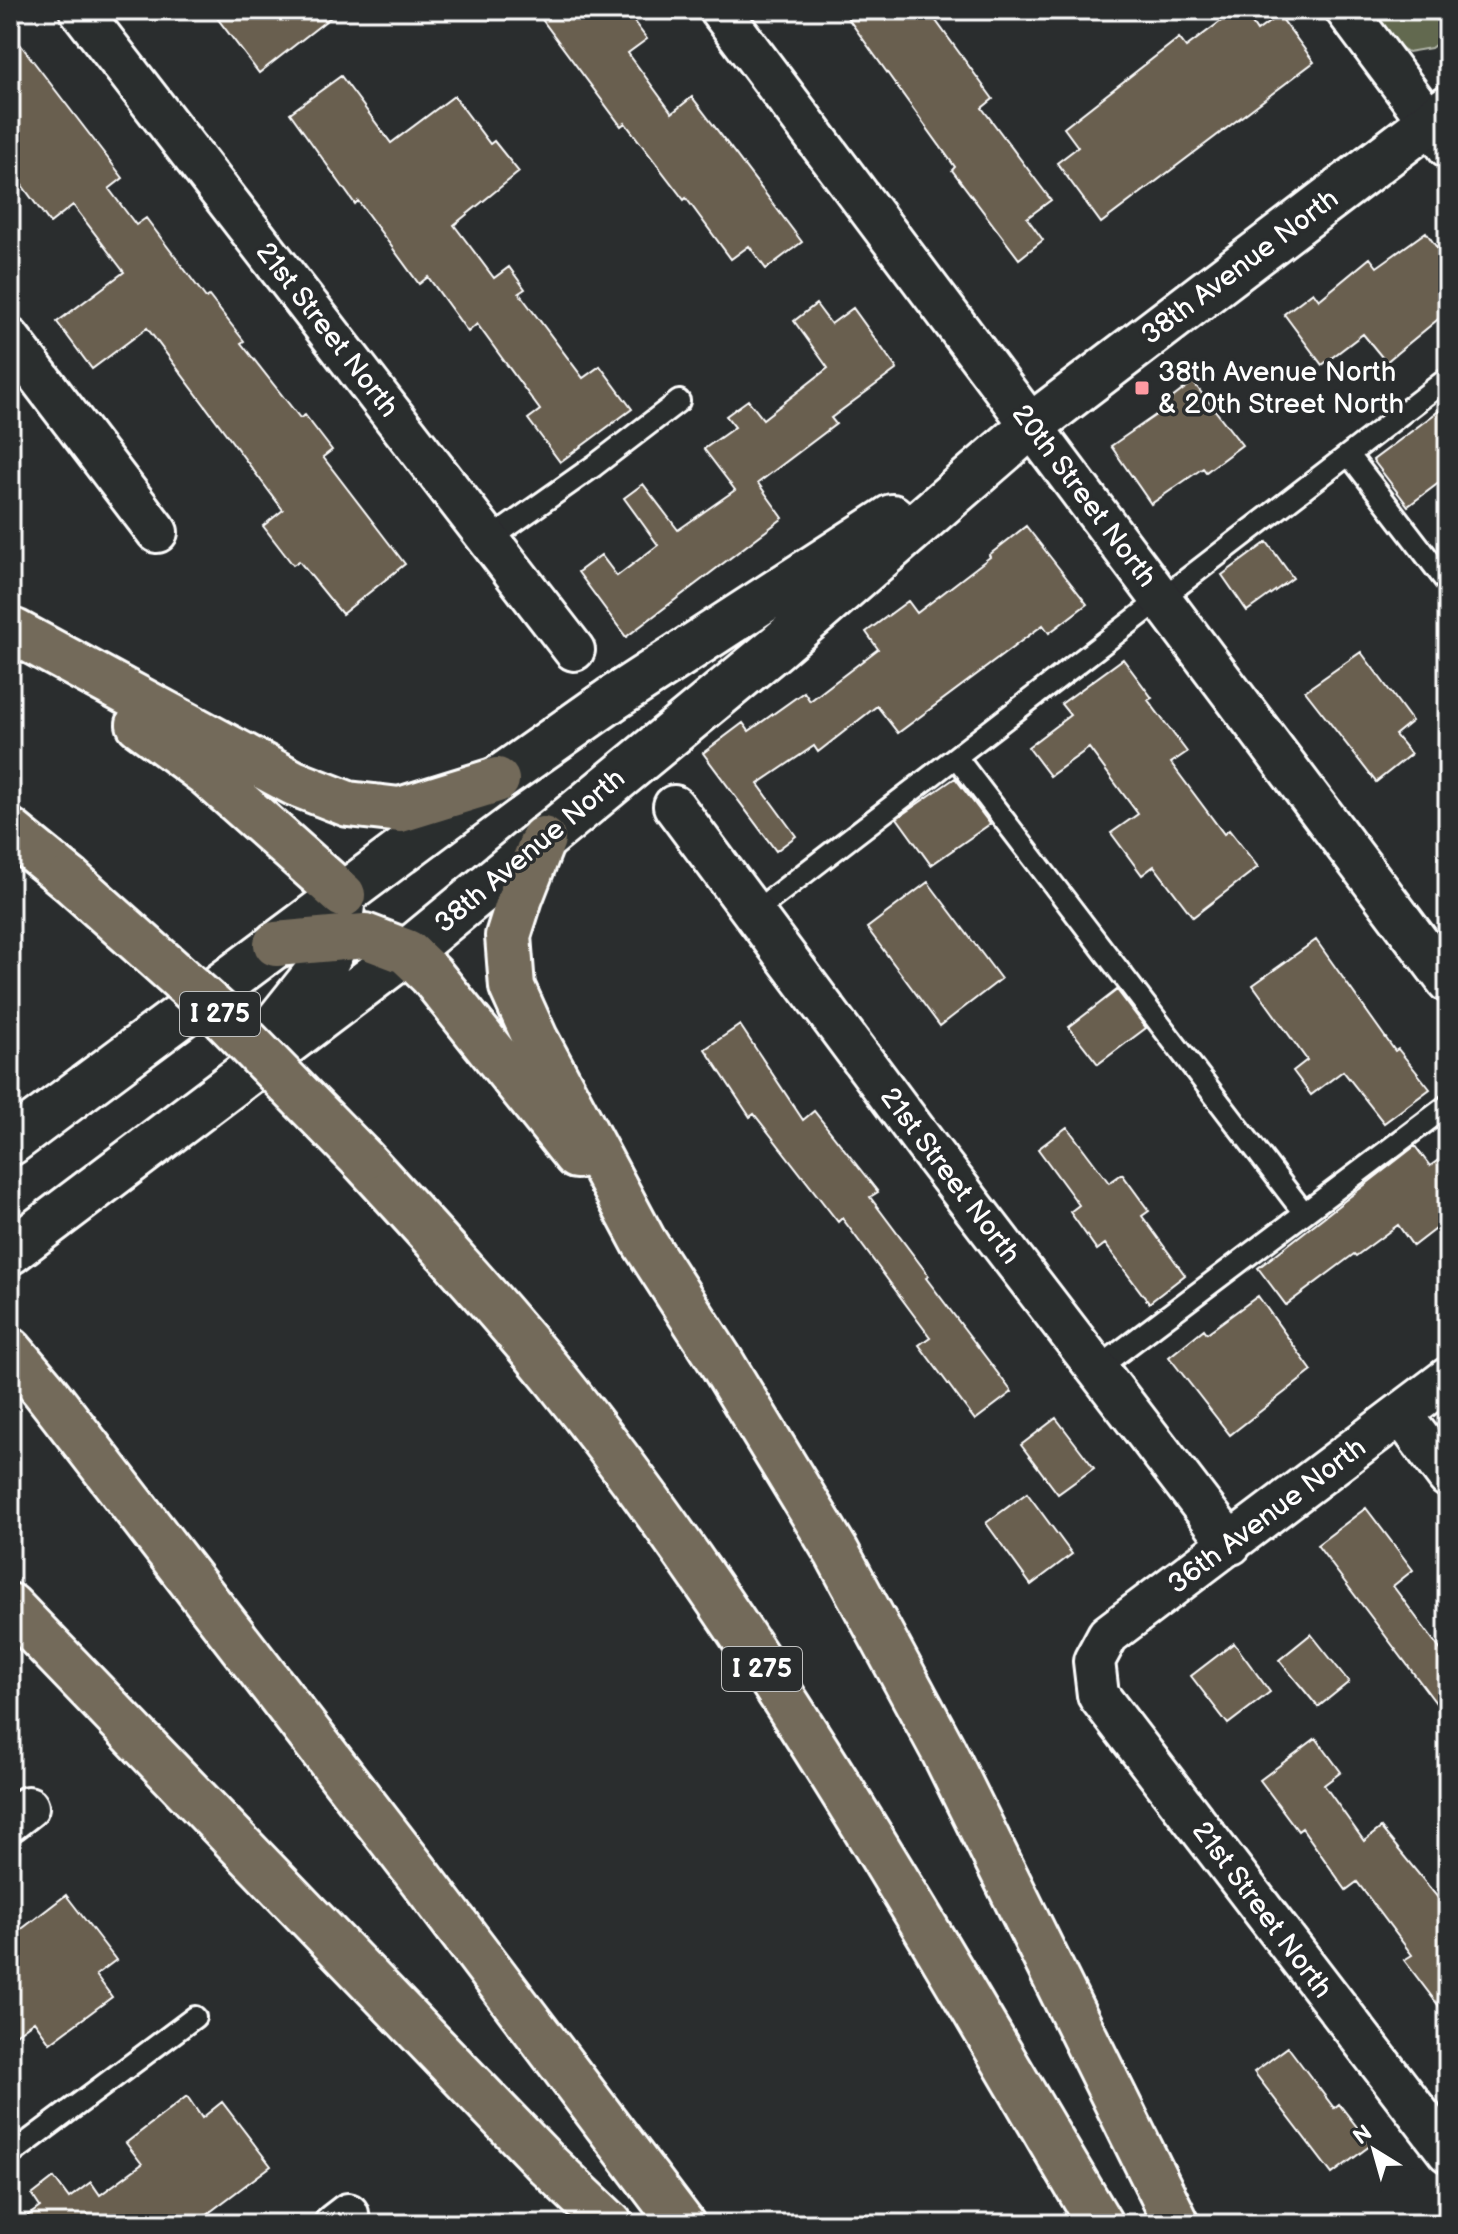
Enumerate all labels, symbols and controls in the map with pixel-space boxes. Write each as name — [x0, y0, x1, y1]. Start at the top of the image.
street label: 38th Avenue North — [1135, 182, 1345, 352]
street label: 21st Street North — [249, 236, 405, 424]
place label: 38th Avenue North & 20th Street North — [1158, 356, 1404, 421]
marker: 38th Avenue North & 20th Street North — [1133, 379, 1151, 397]
street label: 20th Street North — [1005, 398, 1163, 594]
street label: 38th Avenue North — [428, 762, 632, 940]
road number: I 275 — [180, 992, 260, 1036]
street label: 21st Street North — [873, 1081, 1027, 1271]
street label: 36th Avenue North — [1162, 1431, 1372, 1601]
road number: I 275 — [722, 1647, 802, 1691]
street label: 21st Street North — [1185, 1815, 1339, 2005]
north arrow — [1334, 2110, 1414, 2190]
text: N — [1348, 2119, 1378, 2151]

